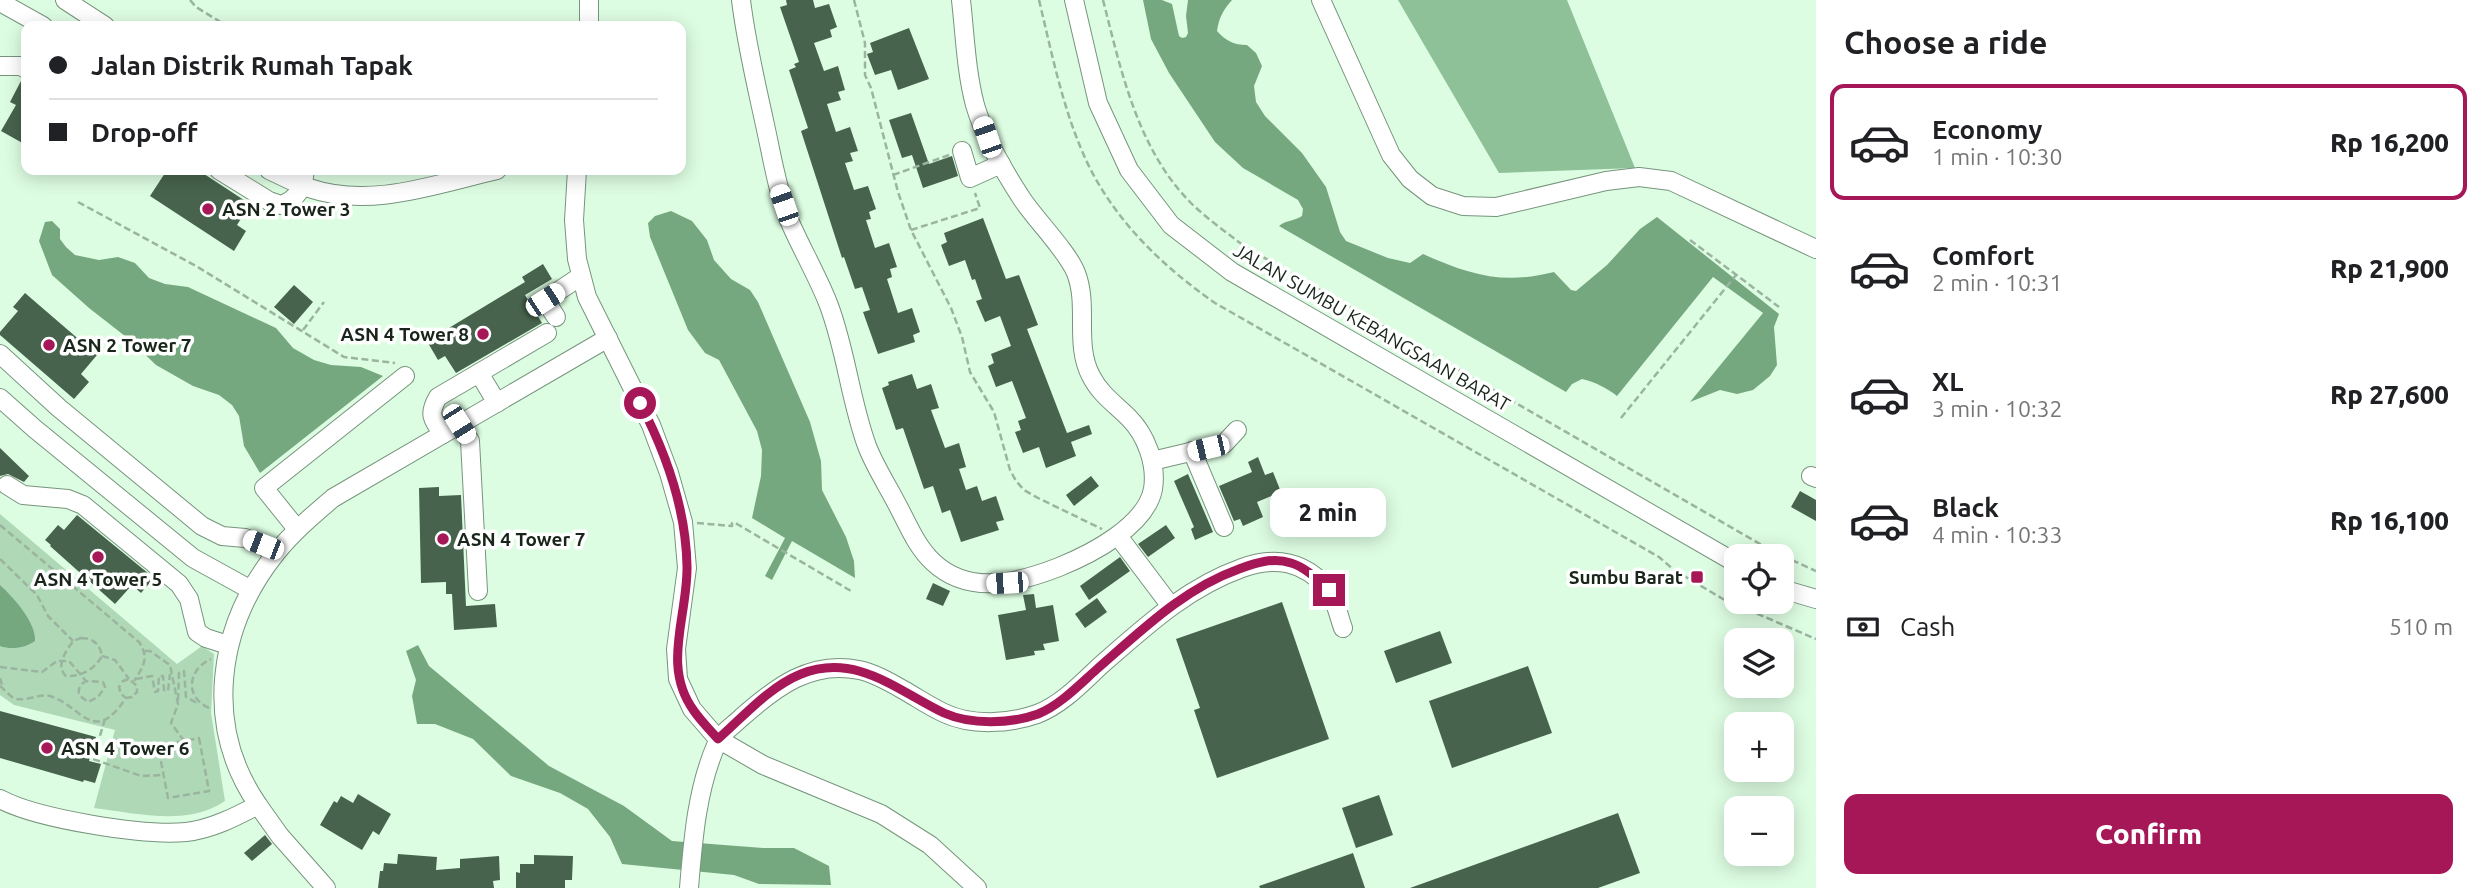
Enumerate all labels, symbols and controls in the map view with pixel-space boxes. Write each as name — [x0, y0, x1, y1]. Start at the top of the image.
text: Choose a ride — [1844, 24, 2047, 60]
text: Jalan Distrik Rumah Tapak — [91, 51, 413, 80]
icon: car — [1848, 111, 1911, 174]
car — [971, 114, 1004, 160]
text: Economy — [1932, 115, 2042, 144]
text: Drop-off — [91, 118, 198, 147]
text: Rp 16,200 — [2330, 128, 2449, 157]
text: 1 min · 10:30 — [1932, 144, 2063, 169]
car — [768, 182, 801, 228]
place label: ASN 2 Tower 3 — [222, 198, 350, 220]
marker: ASN 2 Tower 3 — [200, 201, 216, 217]
icon: car — [1848, 237, 1911, 300]
street label: JALAN SUMBU KEBANGSAAN BARAT — [1230, 239, 1515, 416]
text: Comfort — [1932, 241, 2035, 270]
text: Rp 21,900 — [2330, 254, 2449, 283]
text: 2 min · 10:31 — [1932, 270, 2063, 295]
car — [522, 280, 569, 320]
place label: ASN 4 Tower 8 — [341, 323, 469, 345]
marker: ASN 4 Tower 8 — [475, 326, 491, 342]
place label: ASN 2 Tower 7 — [63, 334, 191, 356]
marker: ASN 2 Tower 7 — [41, 337, 57, 353]
icon: car — [1848, 363, 1911, 426]
text: XL — [1932, 367, 1963, 396]
text: Rp 27,600 — [2330, 380, 2449, 409]
route start — [624, 387, 656, 419]
text: 3 min · 10:32 — [1932, 396, 2063, 421]
car — [439, 401, 480, 447]
car — [1186, 433, 1231, 463]
callout: 2 min — [1271, 489, 1387, 538]
icon: car — [1848, 489, 1911, 552]
text: Black — [1932, 493, 1999, 522]
text: 2 min — [1299, 500, 1357, 525]
text: Rp 16,100 — [2330, 506, 2449, 535]
text: 4 min · 10:33 — [1932, 522, 2063, 547]
car — [240, 528, 287, 562]
place label: ASN 4 Tower 7 — [457, 528, 585, 550]
marker: ASN 4 Tower 7 — [435, 531, 451, 547]
map controls — [1724, 544, 1794, 866]
button: locate — [1724, 544, 1794, 614]
marker: ASN 4 Tower 5 — [90, 549, 106, 565]
place label: Sumbu Barat — [1569, 566, 1683, 588]
place label: ASN 4 Tower 5 — [34, 568, 162, 590]
marker: Sumbu Barat — [1689, 569, 1705, 585]
car — [986, 571, 1029, 595]
route end — [1313, 574, 1345, 606]
icon: cash — [1844, 608, 1882, 646]
text: Cash — [1900, 612, 1955, 641]
text: 510 m — [2389, 614, 2453, 639]
button: layers — [1724, 628, 1794, 698]
button: + — [1724, 712, 1794, 782]
place label: ASN 4 Tower 6 — [61, 737, 189, 759]
marker: ASN 4 Tower 6 — [39, 740, 55, 756]
button: Confirm — [1844, 794, 2453, 874]
button: − — [1724, 796, 1794, 866]

